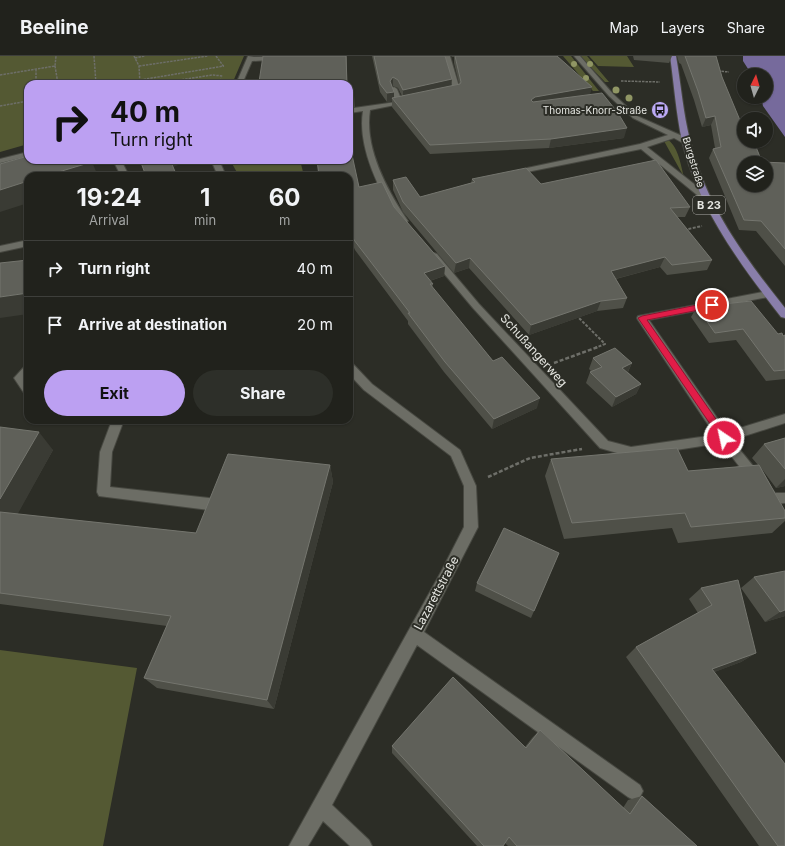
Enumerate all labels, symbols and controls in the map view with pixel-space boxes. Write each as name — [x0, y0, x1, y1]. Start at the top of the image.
text: Beeline — [20, 16, 89, 39]
text: Map — [610, 19, 639, 36]
text: Layers — [661, 19, 705, 36]
text: Share — [727, 19, 765, 36]
north arrow — [737, 68, 773, 104]
map controls — [737, 68, 773, 192]
text: 40 m — [110, 95, 180, 129]
icon: right — [44, 96, 96, 148]
bus stop icon: Thomas-Knorr-Straße — [650, 100, 670, 120]
place label: Thomas-Knorr-Straße — [543, 104, 647, 116]
button: sound — [737, 112, 773, 148]
text: Turn right — [110, 129, 193, 150]
street label: Burgstraße — [681, 135, 707, 189]
button: layers — [737, 156, 773, 192]
text: 19:24 — [77, 183, 141, 212]
text: 1 — [200, 183, 210, 212]
text: 60 — [269, 183, 300, 212]
road number: B 23 — [693, 196, 725, 214]
text: Arrival — [89, 212, 129, 228]
text: min — [194, 212, 216, 228]
text: m — [279, 212, 290, 228]
icon: right — [44, 258, 66, 280]
text: Turn right — [78, 259, 150, 278]
text: 40 m — [296, 259, 333, 278]
pin — [695, 288, 729, 322]
icon: arrive — [701, 294, 723, 316]
street label: Schußangerweg — [497, 310, 571, 390]
icon: arrive — [44, 314, 66, 336]
text: Arrive at destination — [78, 315, 227, 334]
text: 20 m — [297, 315, 333, 334]
button: Exit — [44, 370, 185, 416]
button: Share — [193, 370, 333, 416]
position arrow — [703, 417, 745, 459]
street label: Lazarettstraße — [410, 553, 462, 633]

